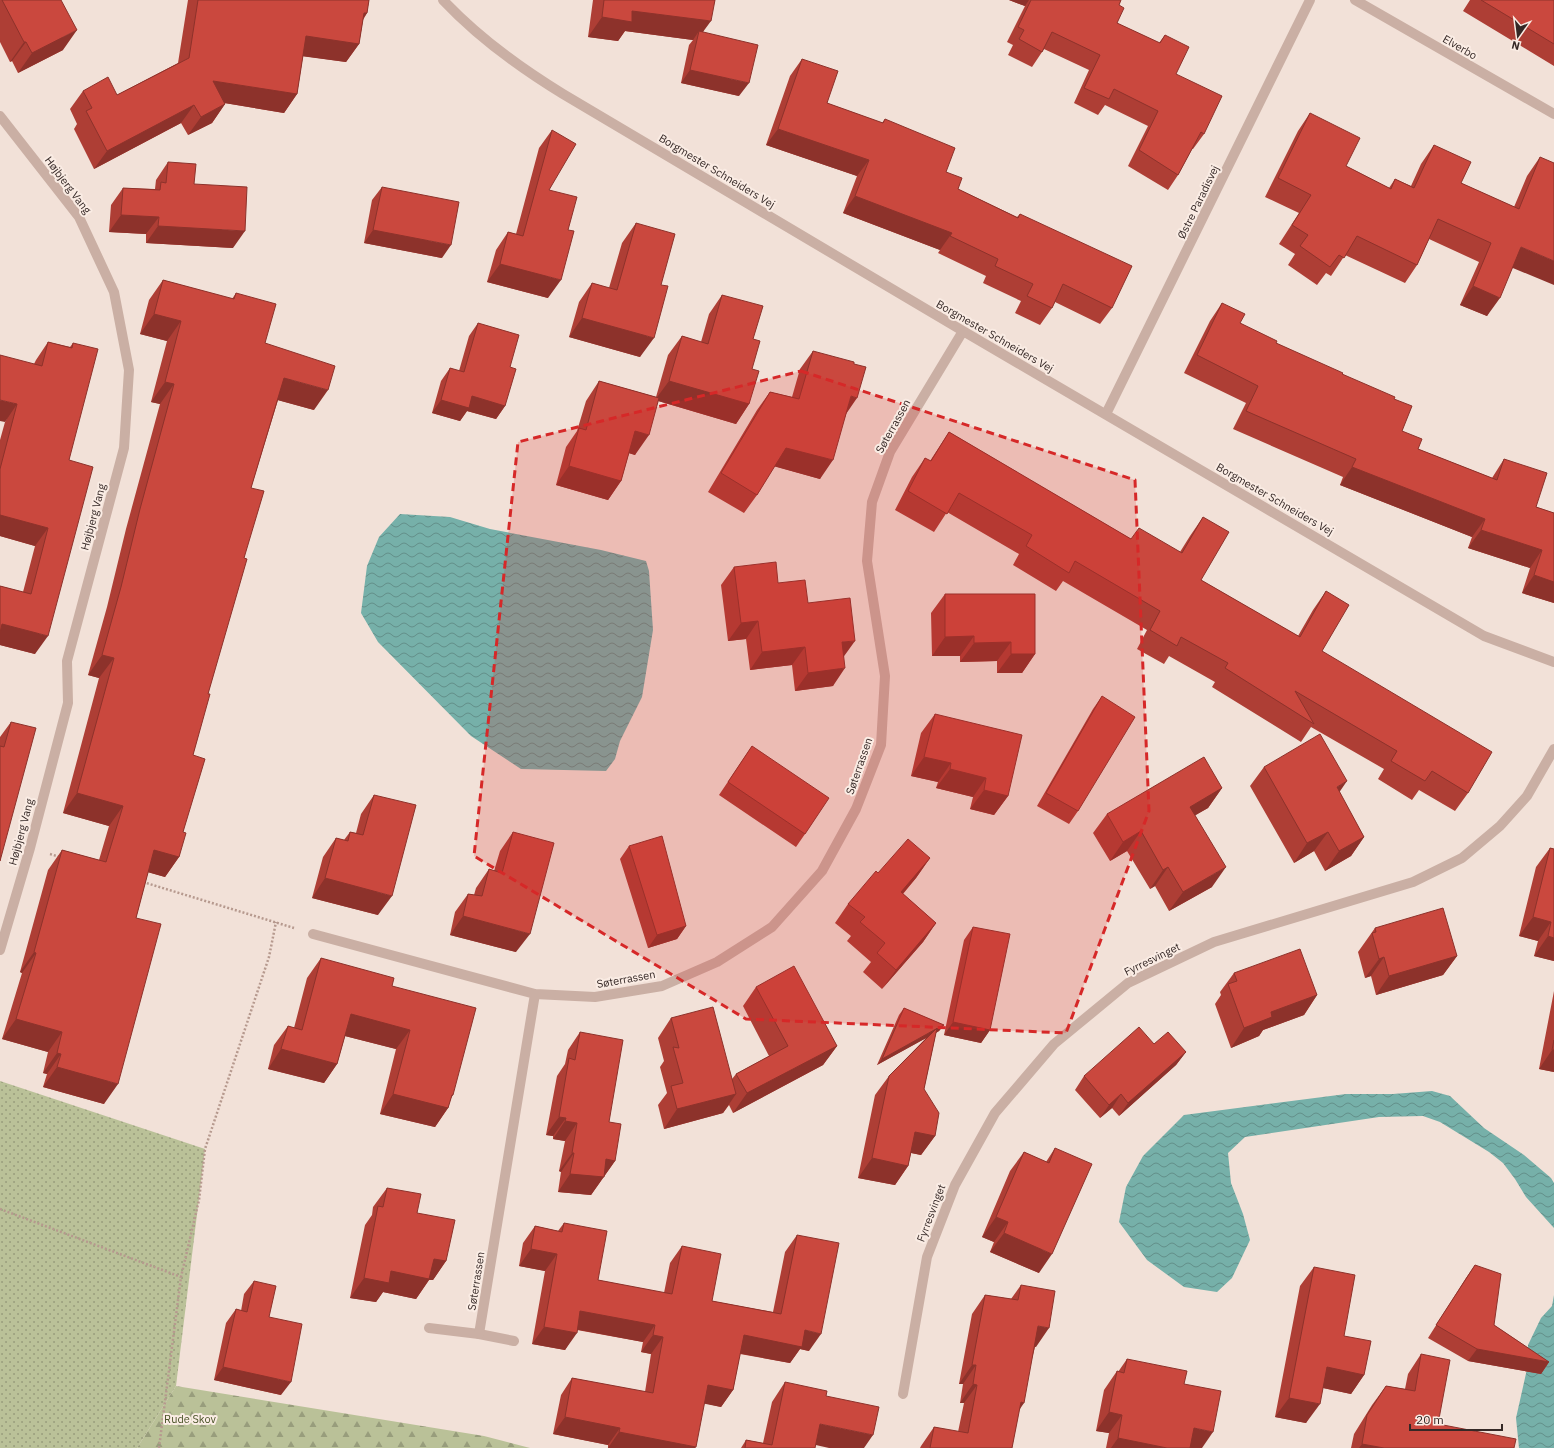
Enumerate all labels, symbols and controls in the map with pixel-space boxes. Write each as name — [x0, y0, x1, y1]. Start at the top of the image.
north arrow — [1498, 16, 1538, 56]
street label: Elverbo — [1440, 32, 1480, 62]
text: N — [1510, 38, 1521, 53]
street label: Borgmester Schneiders Vej — [656, 131, 778, 211]
street label: Højbjerg Vang — [42, 153, 94, 217]
street label: Østre Paradisvej — [1174, 163, 1222, 241]
street label: Borgmester Schneiders Vej — [934, 297, 1056, 375]
street label: Søterrassen — [872, 397, 914, 455]
street label: Borgmester Schneiders Vej — [1214, 460, 1336, 538]
street label: Højbjerg Vang — [77, 482, 109, 552]
street label: Søterrassen — [843, 736, 875, 796]
street label: Højbjerg Vang — [5, 797, 37, 867]
street label: Fyrresvinget — [1122, 939, 1182, 979]
street label: Søterrassen — [596, 967, 656, 991]
street label: Fyrresvinget — [914, 1182, 948, 1244]
street label: Søterrassen — [464, 1251, 488, 1311]
scale bar — [1410, 1406, 1502, 1432]
park label: Rude Skov — [164, 1412, 216, 1426]
text: 20 m — [1416, 1412, 1444, 1427]

